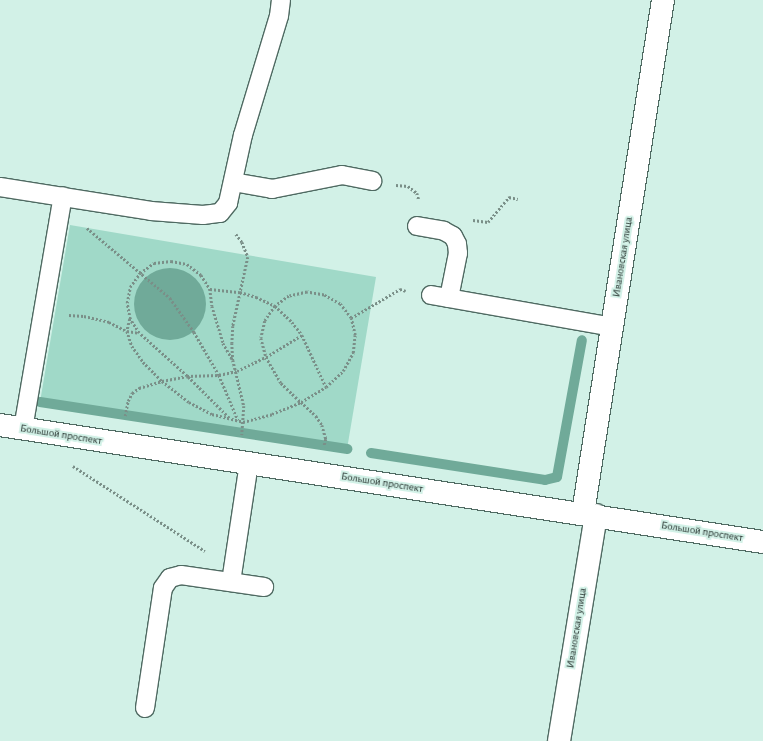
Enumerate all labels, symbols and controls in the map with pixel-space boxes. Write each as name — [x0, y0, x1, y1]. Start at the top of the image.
street label: Ивановская улица — [610, 216, 636, 298]
street label: Большой проспект — [19, 422, 103, 448]
street label: Большой проспект — [340, 470, 424, 496]
street label: Большой проспект — [660, 519, 744, 545]
street label: Ивановская улица — [564, 587, 590, 669]

